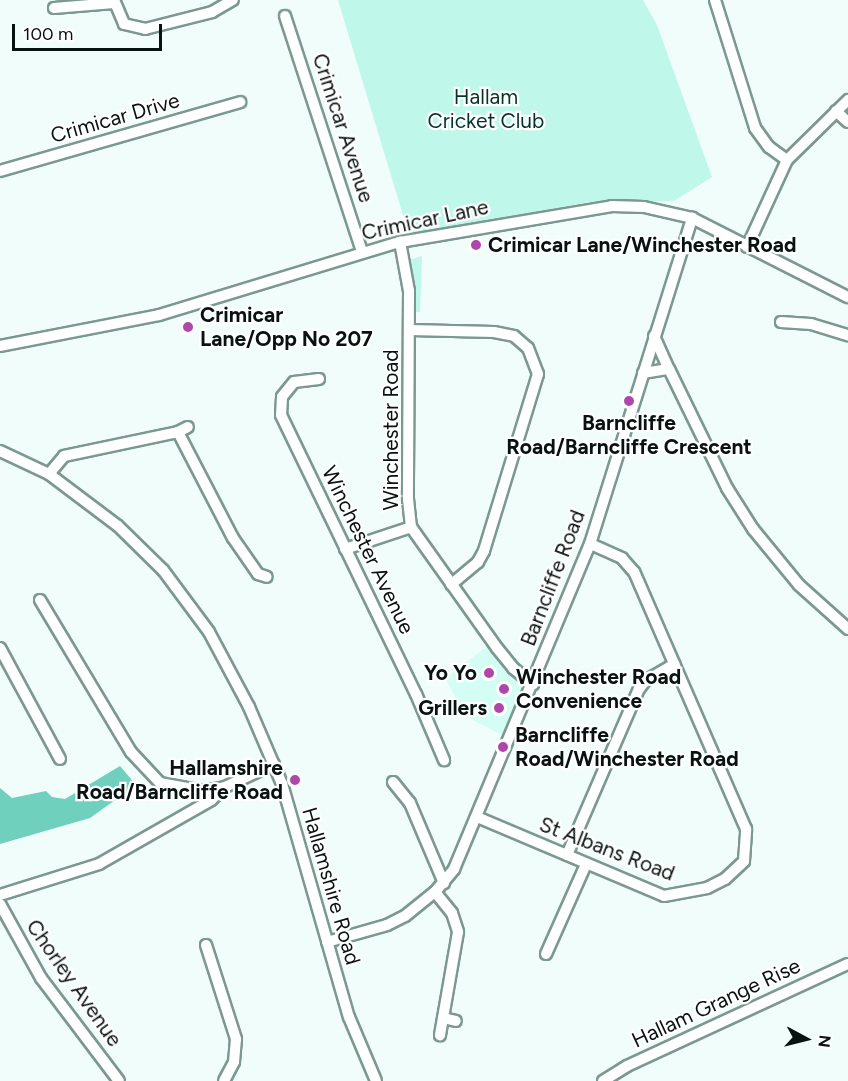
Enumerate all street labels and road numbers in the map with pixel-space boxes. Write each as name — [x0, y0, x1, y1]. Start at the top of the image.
street label: Crimicar Avenue — [307, 50, 379, 206]
street label: Crimicar Drive — [48, 88, 182, 148]
street label: Crimicar Lane — [359, 194, 491, 246]
street label: Winchester Road — [378, 349, 404, 511]
street label: Winchester Avenue — [316, 462, 420, 638]
street label: Barncliffe Road — [516, 506, 590, 650]
street label: Hallamshire Road — [296, 804, 366, 968]
street label: St Albans Road — [536, 812, 678, 886]
street label: Chorley Avenue — [21, 915, 127, 1051]
street label: Hallam Grange Rise — [628, 953, 804, 1053]

